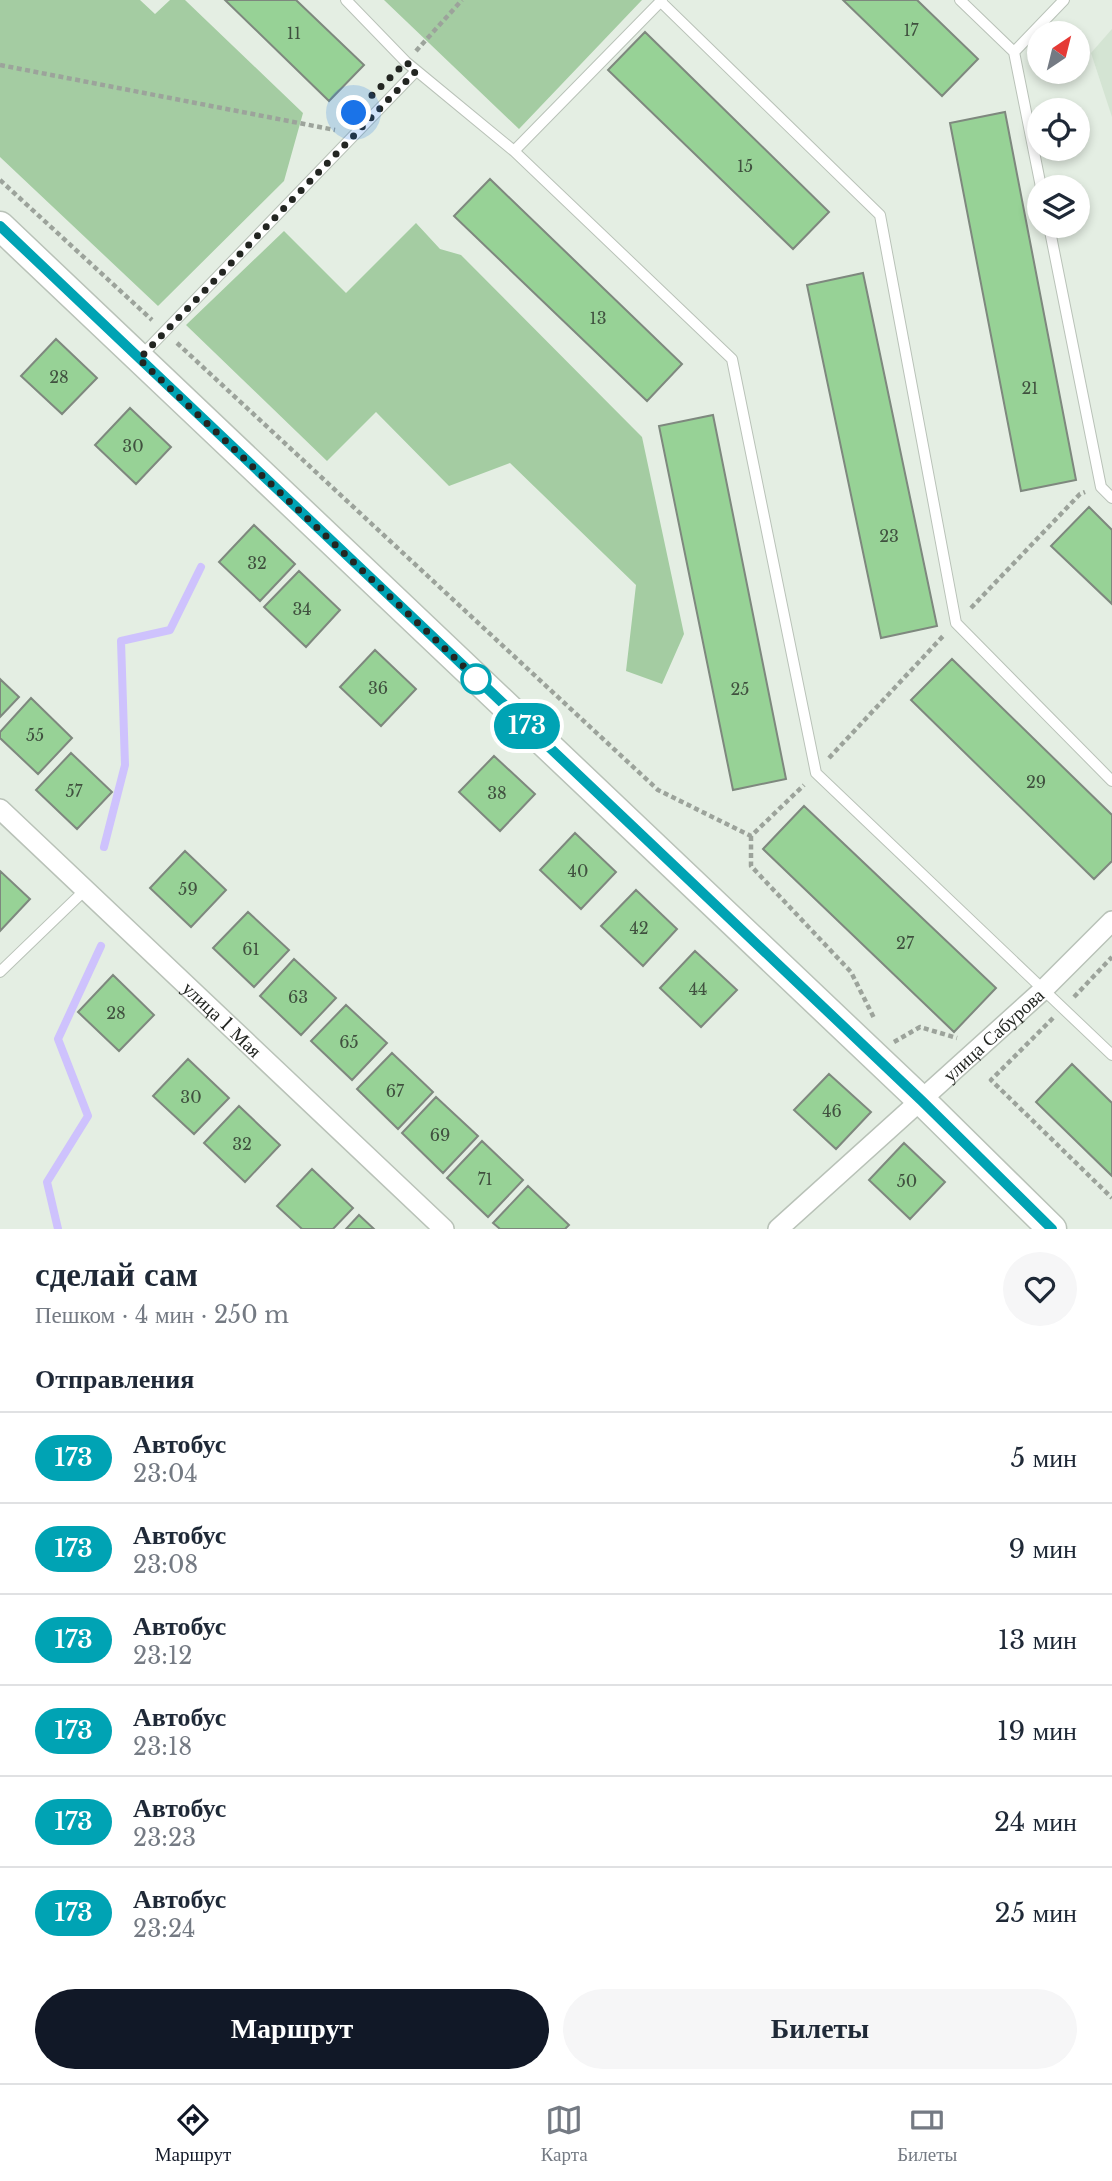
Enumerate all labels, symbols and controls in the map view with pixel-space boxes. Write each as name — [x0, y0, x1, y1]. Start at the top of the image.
house number: 17 — [903, 20, 920, 40]
north arrow — [1027, 21, 1090, 84]
map controls — [1027, 21, 1090, 238]
house number: 11 — [287, 23, 301, 43]
your location — [336, 95, 371, 130]
button: locate — [1027, 98, 1090, 161]
house number: 15 — [737, 156, 753, 176]
button: layers — [1027, 175, 1090, 238]
house number: 13 — [590, 308, 607, 328]
house number: 28 — [49, 367, 69, 387]
house number: 21 — [1022, 378, 1039, 398]
house number: 30 — [122, 436, 144, 456]
house number: 23 — [879, 526, 899, 546]
house number: 32 — [247, 553, 267, 573]
house number: 34 — [292, 599, 312, 619]
unlabelled marker — [461, 664, 491, 694]
house number: 36 — [368, 678, 388, 698]
house number: 25 — [731, 679, 749, 699]
line badge: 173 — [487, 703, 567, 749]
text: 173 — [508, 711, 546, 740]
house number: 55 — [26, 725, 44, 745]
house number: 29 — [1026, 772, 1046, 792]
house number: 57 — [65, 781, 84, 801]
house number: 38 — [487, 783, 507, 803]
house number: 40 — [568, 861, 588, 881]
house number: 59 — [178, 879, 198, 899]
house number: 42 — [629, 918, 649, 938]
house number: 27 — [896, 933, 915, 953]
house number: 61 — [242, 939, 260, 959]
street label: улица 1 Мая — [178, 976, 267, 1062]
house number: 44 — [689, 979, 707, 999]
street label: улица Сабурова — [938, 983, 1049, 1086]
house number: 63 — [288, 987, 308, 1007]
house number: 28 — [106, 1003, 126, 1023]
house number: 65 — [339, 1032, 359, 1052]
house number: 67 — [386, 1081, 405, 1101]
house number: 30 — [180, 1087, 202, 1107]
house number: 46 — [822, 1101, 842, 1121]
house number: 69 — [430, 1125, 450, 1145]
house number: 32 — [232, 1134, 252, 1154]
house number: 71 — [477, 1169, 493, 1189]
house number: 50 — [897, 1171, 917, 1191]
button: heart — [1003, 1252, 1077, 1326]
text: сделай сам — [35, 1254, 198, 1295]
text: Пешком · 4 мин · 250 m — [35, 1301, 289, 1329]
text: Отправления — [35, 1363, 194, 1395]
text: Автобус — [133, 1428, 226, 1460]
text: 5 мин — [1010, 1442, 1077, 1474]
text: 173 — [54, 1443, 93, 1472]
text: 23:04 — [133, 1460, 198, 1488]
text: Автобус — [133, 1519, 226, 1551]
text: 9 мин — [1009, 1533, 1077, 1565]
text: 173 — [54, 1534, 93, 1563]
text: 23:08 — [133, 1551, 198, 1579]
text: Автобус — [133, 1610, 226, 1642]
text: 13 мин — [998, 1624, 1077, 1656]
text: 173 — [54, 1625, 93, 1654]
text: 23:12 — [133, 1642, 192, 1670]
text: Автобус — [133, 1701, 226, 1733]
text: 19 мин — [997, 1715, 1077, 1747]
text: 173 — [54, 1716, 93, 1745]
text: 23:18 — [133, 1733, 192, 1761]
text: Автобус — [133, 1792, 226, 1824]
text: 24 мин — [994, 1806, 1077, 1838]
text: 173 — [54, 1807, 93, 1836]
text: 23:23 — [133, 1824, 196, 1852]
text: Автобус — [133, 1883, 226, 1915]
text: 25 мин — [994, 1897, 1077, 1929]
text: 173 — [54, 1898, 93, 1927]
text: 23:24 — [133, 1915, 196, 1943]
button: Маршрут — [35, 1989, 549, 2069]
button: Билеты — [563, 1989, 1077, 2069]
tab: Маршрут — [155, 2101, 231, 2166]
tab: Карта — [541, 2101, 588, 2166]
tab: Билеты — [897, 2101, 957, 2166]

